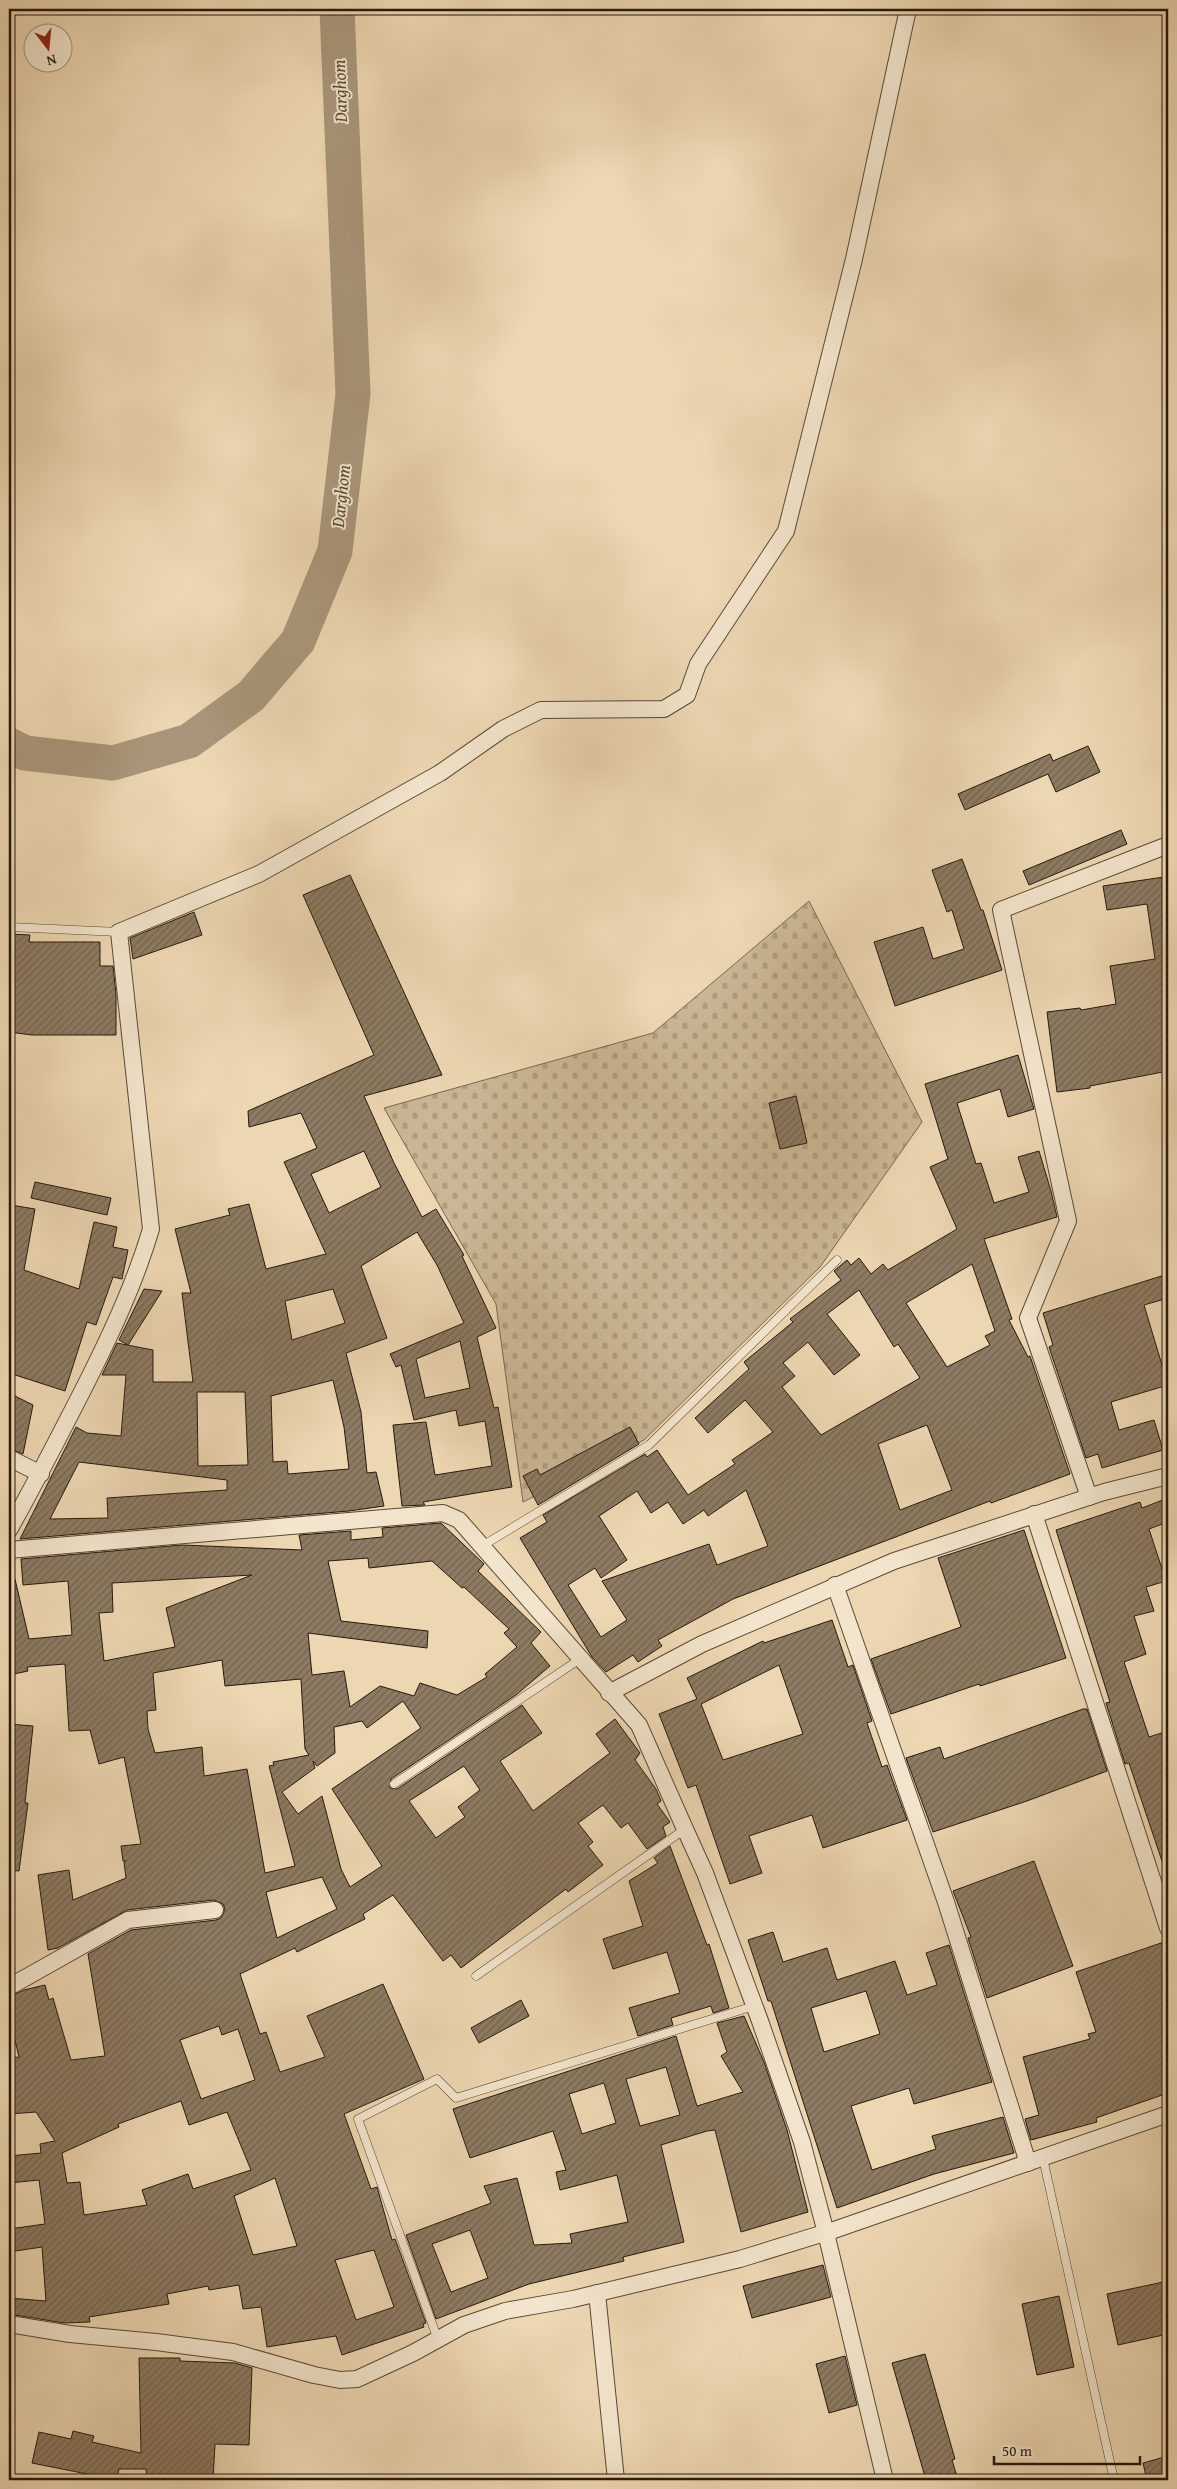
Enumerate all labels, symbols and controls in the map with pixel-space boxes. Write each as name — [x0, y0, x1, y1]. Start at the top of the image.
north arrow — [22, 22, 72, 72]
text: N — [44, 50, 59, 72]
water label: Darghоm — [325, 59, 354, 124]
water label: Darghоm — [324, 463, 357, 530]
scale bar — [994, 2434, 1141, 2466]
text: 50 m — [1002, 2440, 1033, 2461]

